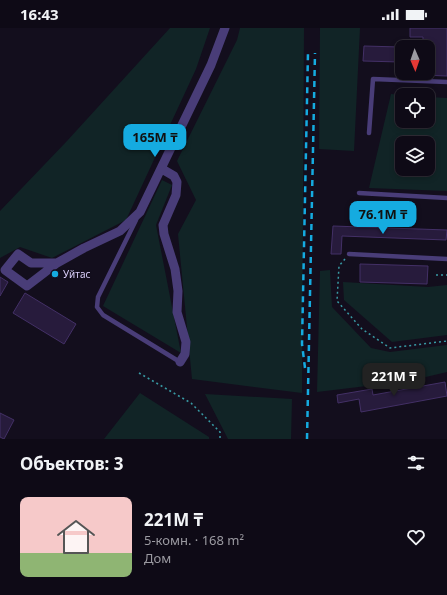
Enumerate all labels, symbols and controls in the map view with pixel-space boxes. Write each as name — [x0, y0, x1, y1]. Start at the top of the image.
text: 16:43 — [20, 4, 59, 24]
north arrow — [395, 40, 435, 80]
map controls — [395, 40, 435, 176]
button: locate — [395, 88, 435, 128]
pin: 165M ₸ — [122, 124, 188, 158]
text: 165M ₸ — [132, 128, 178, 146]
button: layers — [395, 136, 435, 176]
pin: 76.1M ₸ — [346, 201, 420, 235]
text: 76.1M ₸ — [358, 205, 408, 223]
place label: Уйтас — [63, 267, 90, 281]
marker: Уйтас — [50, 269, 60, 279]
pin: 221M ₸ — [361, 363, 427, 397]
text: 221M ₸ — [371, 367, 417, 385]
text: Объектов: 3 — [20, 452, 123, 475]
icon: filters — [405, 452, 427, 474]
text: 221M ₸ — [144, 508, 203, 531]
icon: home — [52, 513, 100, 561]
icon: heart — [405, 526, 427, 548]
text: 5-комн. · 168 m² — [144, 531, 244, 549]
text: Дом — [144, 549, 171, 567]

